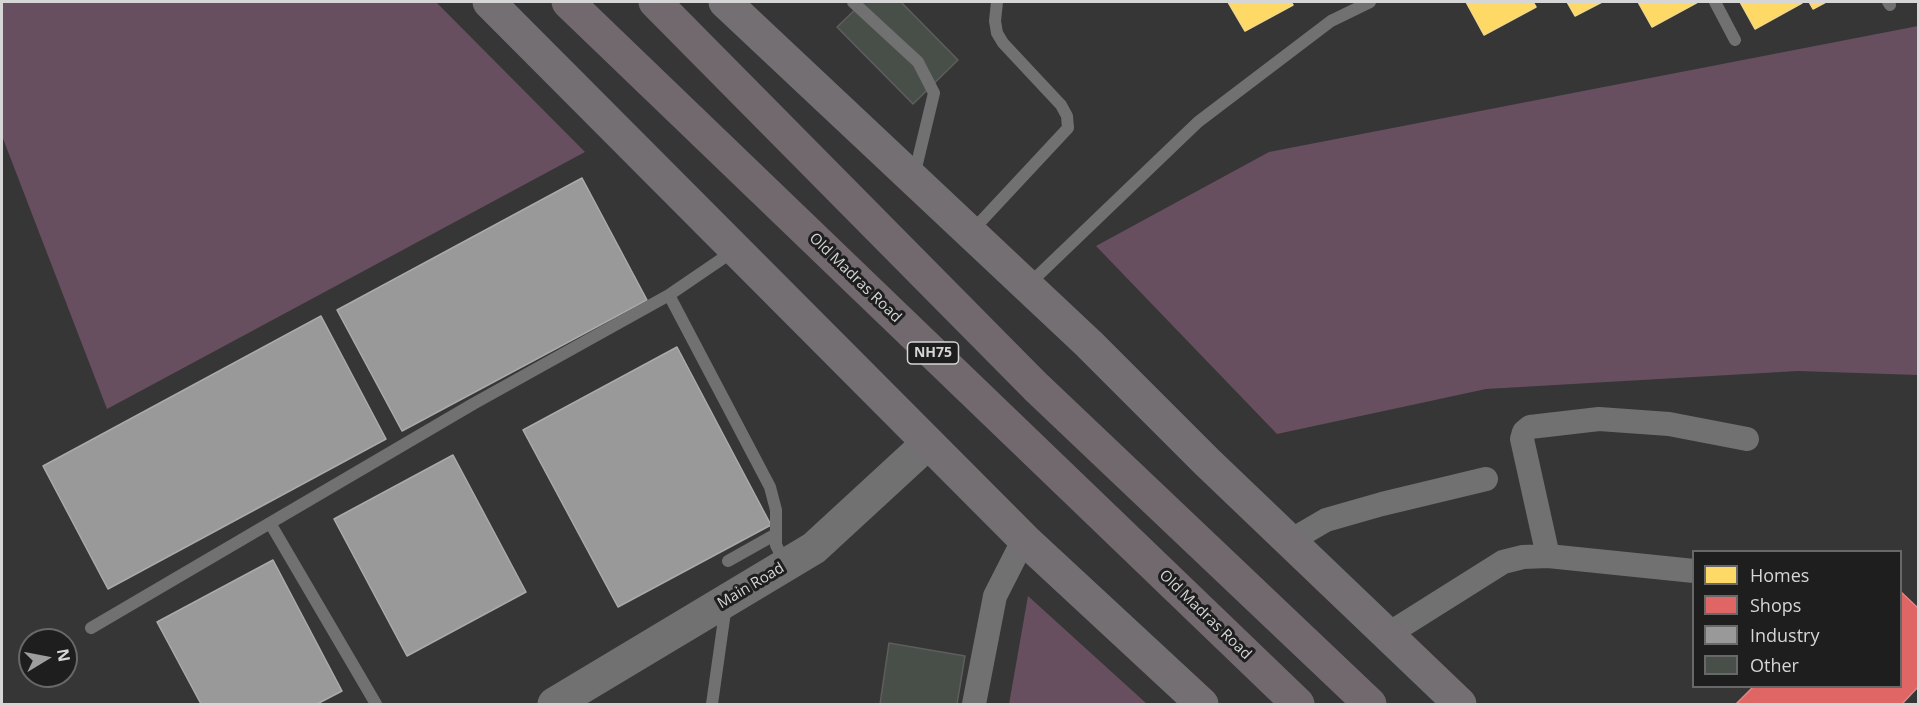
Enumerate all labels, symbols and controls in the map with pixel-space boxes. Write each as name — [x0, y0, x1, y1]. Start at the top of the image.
street label: Old Madras Road — [805, 230, 905, 326]
road number: NH75 — [908, 342, 958, 364]
legend — [1692, 550, 1902, 688]
street label: Main Road — [714, 559, 788, 613]
text: Homes — [1750, 563, 1809, 587]
street label: Old Madras Road — [1155, 567, 1255, 663]
text: Shops — [1750, 593, 1801, 617]
text: Industry — [1750, 623, 1820, 647]
north arrow — [18, 628, 78, 688]
text: N — [52, 647, 76, 664]
text: Other — [1750, 653, 1799, 677]

